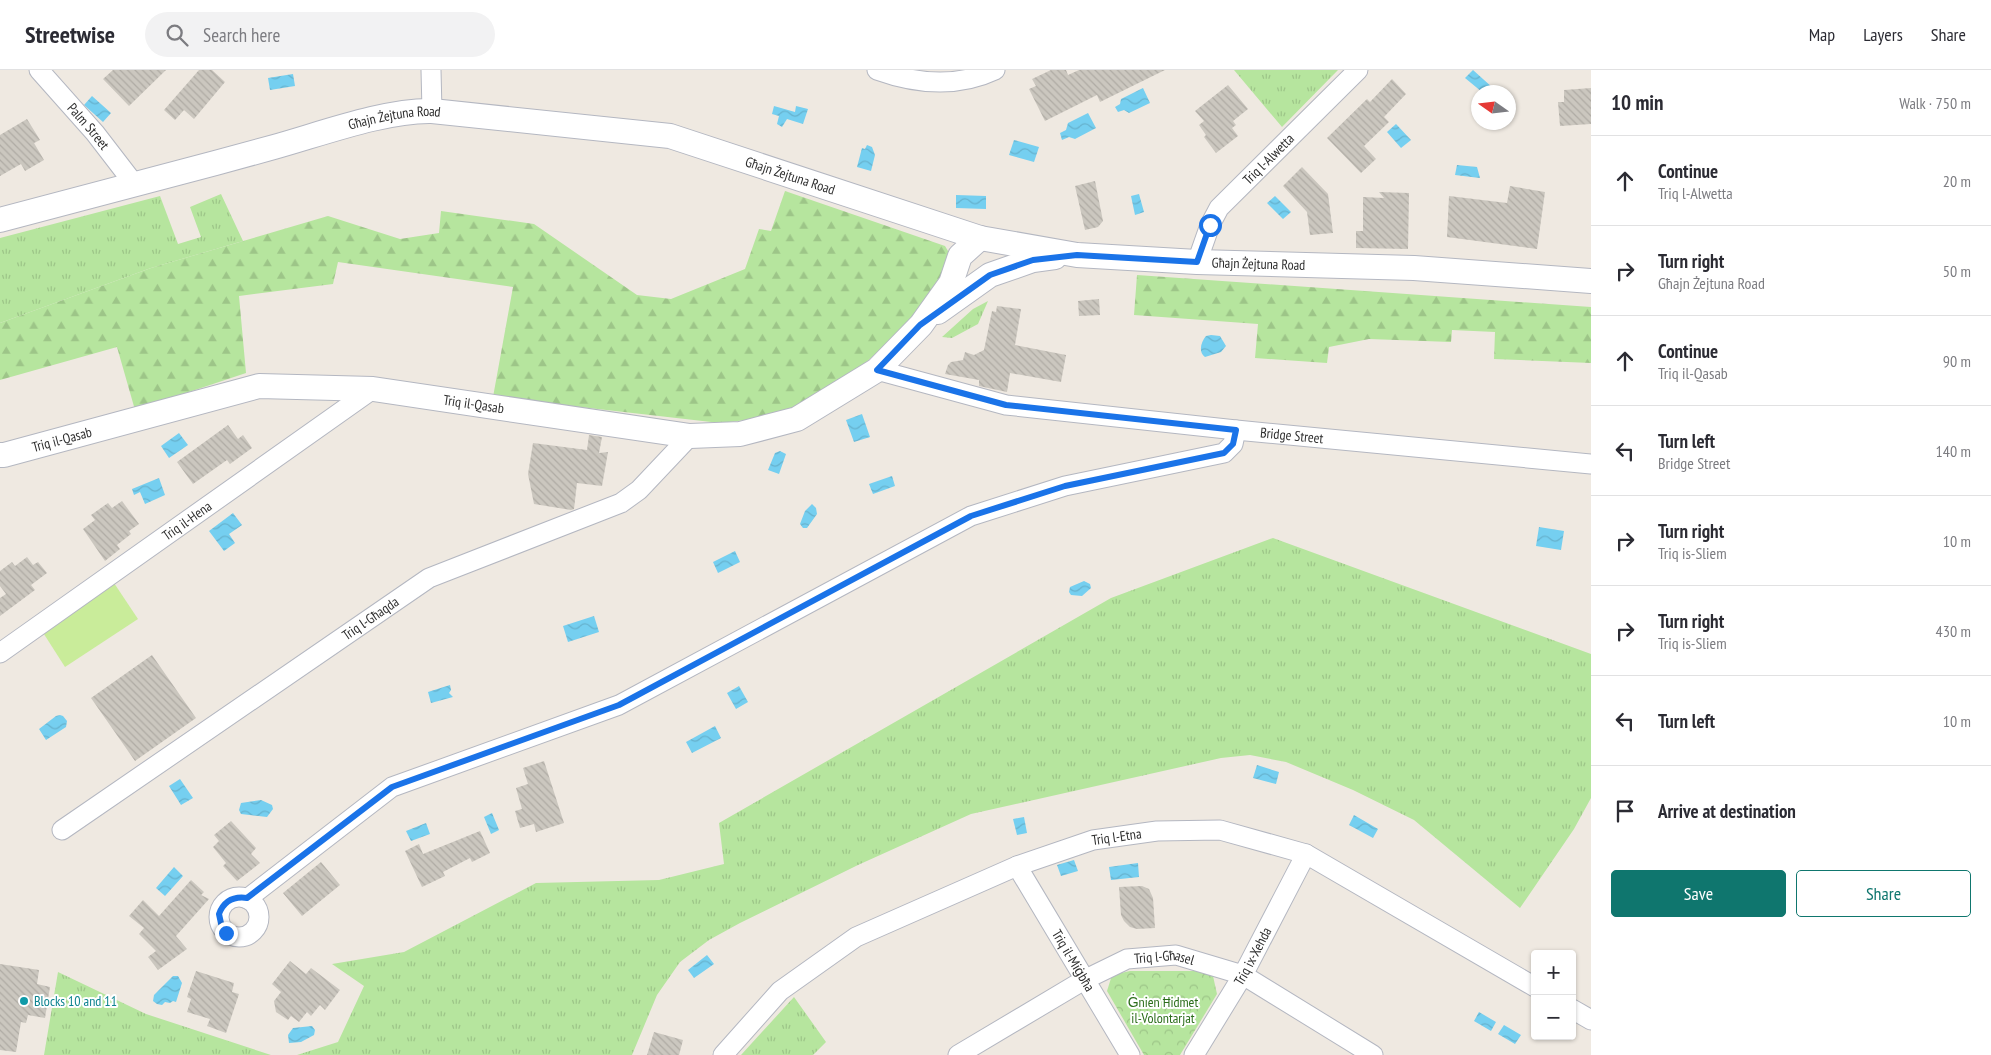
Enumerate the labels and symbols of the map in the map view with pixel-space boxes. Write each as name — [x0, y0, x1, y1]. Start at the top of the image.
north arrow — [1471, 85, 1516, 130]
street label: Palm Street — [64, 99, 114, 153]
street label: Għajn Żejtuna Road — [346, 102, 442, 134]
street label: Triq l-Alwetta — [1239, 130, 1298, 188]
street label: Għajn Żejtuna Road — [743, 152, 837, 199]
route start — [1199, 214, 1222, 237]
street label: Għajn Żejtuna Road — [1211, 253, 1306, 274]
street label: Triq il-Qasab — [442, 391, 505, 417]
street label: Triq il-Qasab — [30, 423, 94, 456]
street label: Bridge Street — [1259, 423, 1324, 447]
street label: Triq il-Hena — [159, 497, 215, 544]
street label: Triq l-Għaqda — [339, 593, 402, 644]
street label: Triq l-Etna — [1091, 824, 1143, 849]
route end — [215, 922, 238, 945]
street label: Triq ix-Xehda — [1230, 924, 1275, 989]
street label: Triq il-Miġbħa — [1048, 926, 1099, 995]
street label: Triq l-Għasel — [1133, 946, 1197, 969]
place label: Blocks 10 and 11 — [34, 992, 117, 1010]
park label: Ġnien Ħidmet il-Volontarjat — [1128, 993, 1198, 1027]
marker: Blocks 10 and 11 — [18, 995, 30, 1007]

